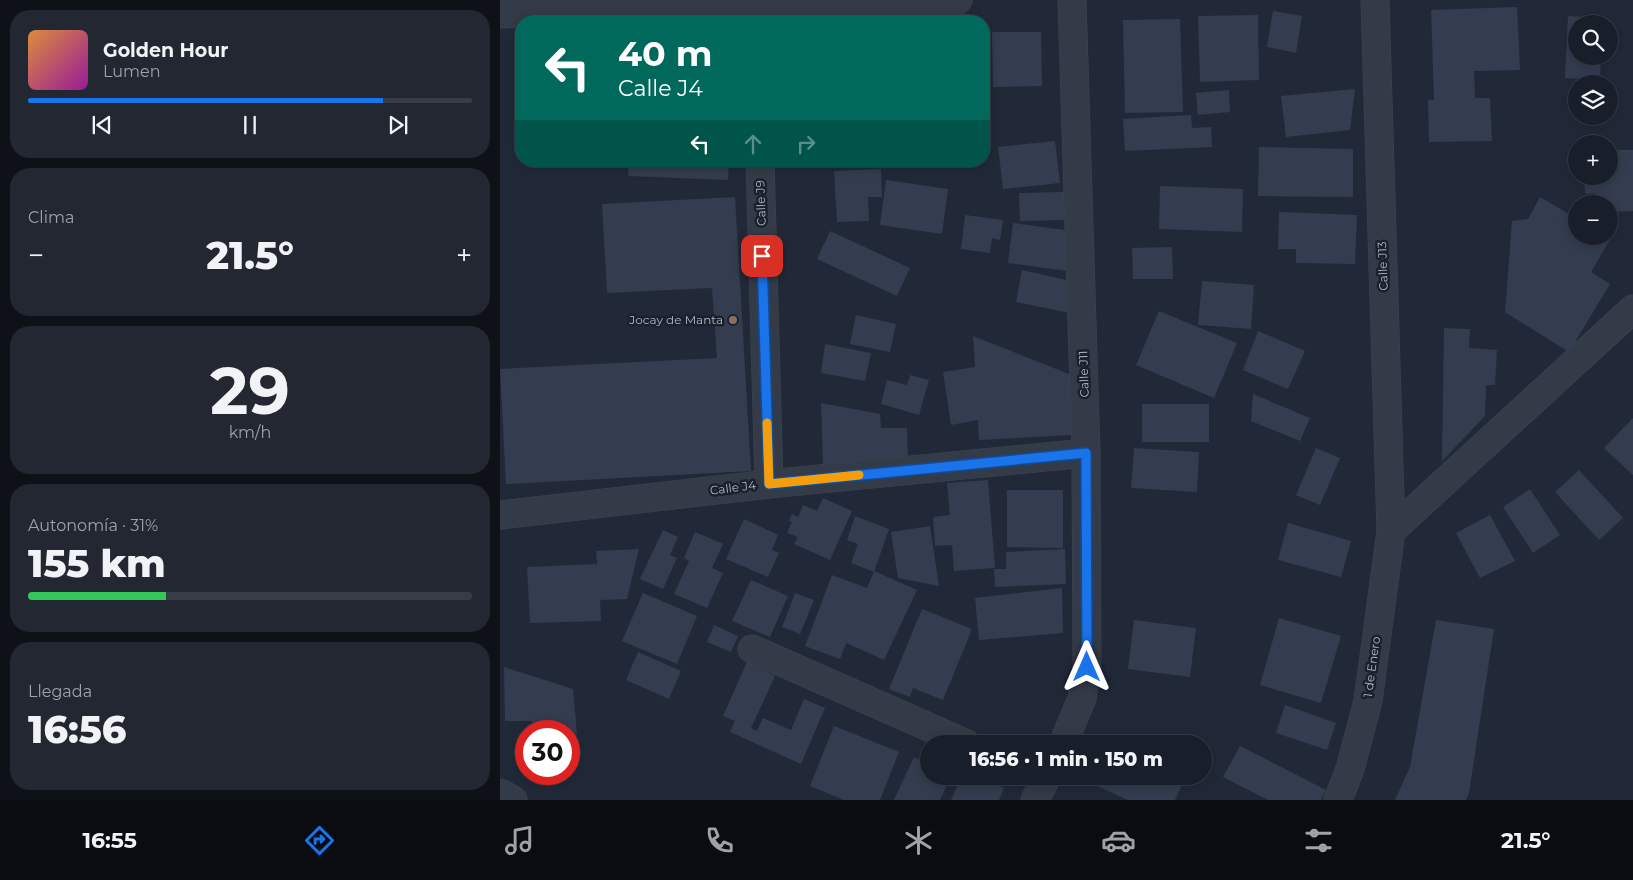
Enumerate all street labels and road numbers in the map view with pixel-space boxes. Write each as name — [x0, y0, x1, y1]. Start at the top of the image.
street label: Calle J9 — [752, 180, 769, 226]
street label: Calle J13 — [1374, 241, 1391, 291]
street label: Calle J11 — [1075, 350, 1092, 398]
street label: Calle J4 — [709, 477, 757, 498]
street label: 1 de Enero — [1360, 635, 1383, 698]

